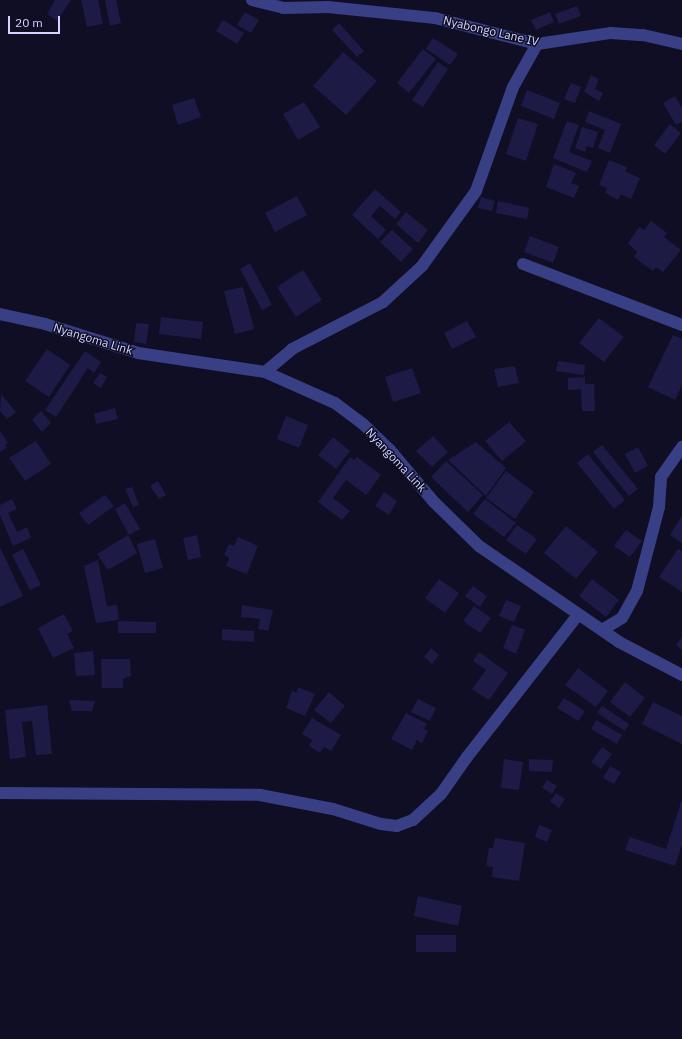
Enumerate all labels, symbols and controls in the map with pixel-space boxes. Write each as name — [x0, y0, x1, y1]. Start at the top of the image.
scale bar — [10, 8, 62, 34]
street label: Nyabongo Lane IV — [442, 13, 540, 49]
text: 20 m — [15, 15, 43, 30]
street label: Nyangoma Link — [52, 320, 134, 358]
street label: Nyangoma Link — [363, 425, 429, 495]

